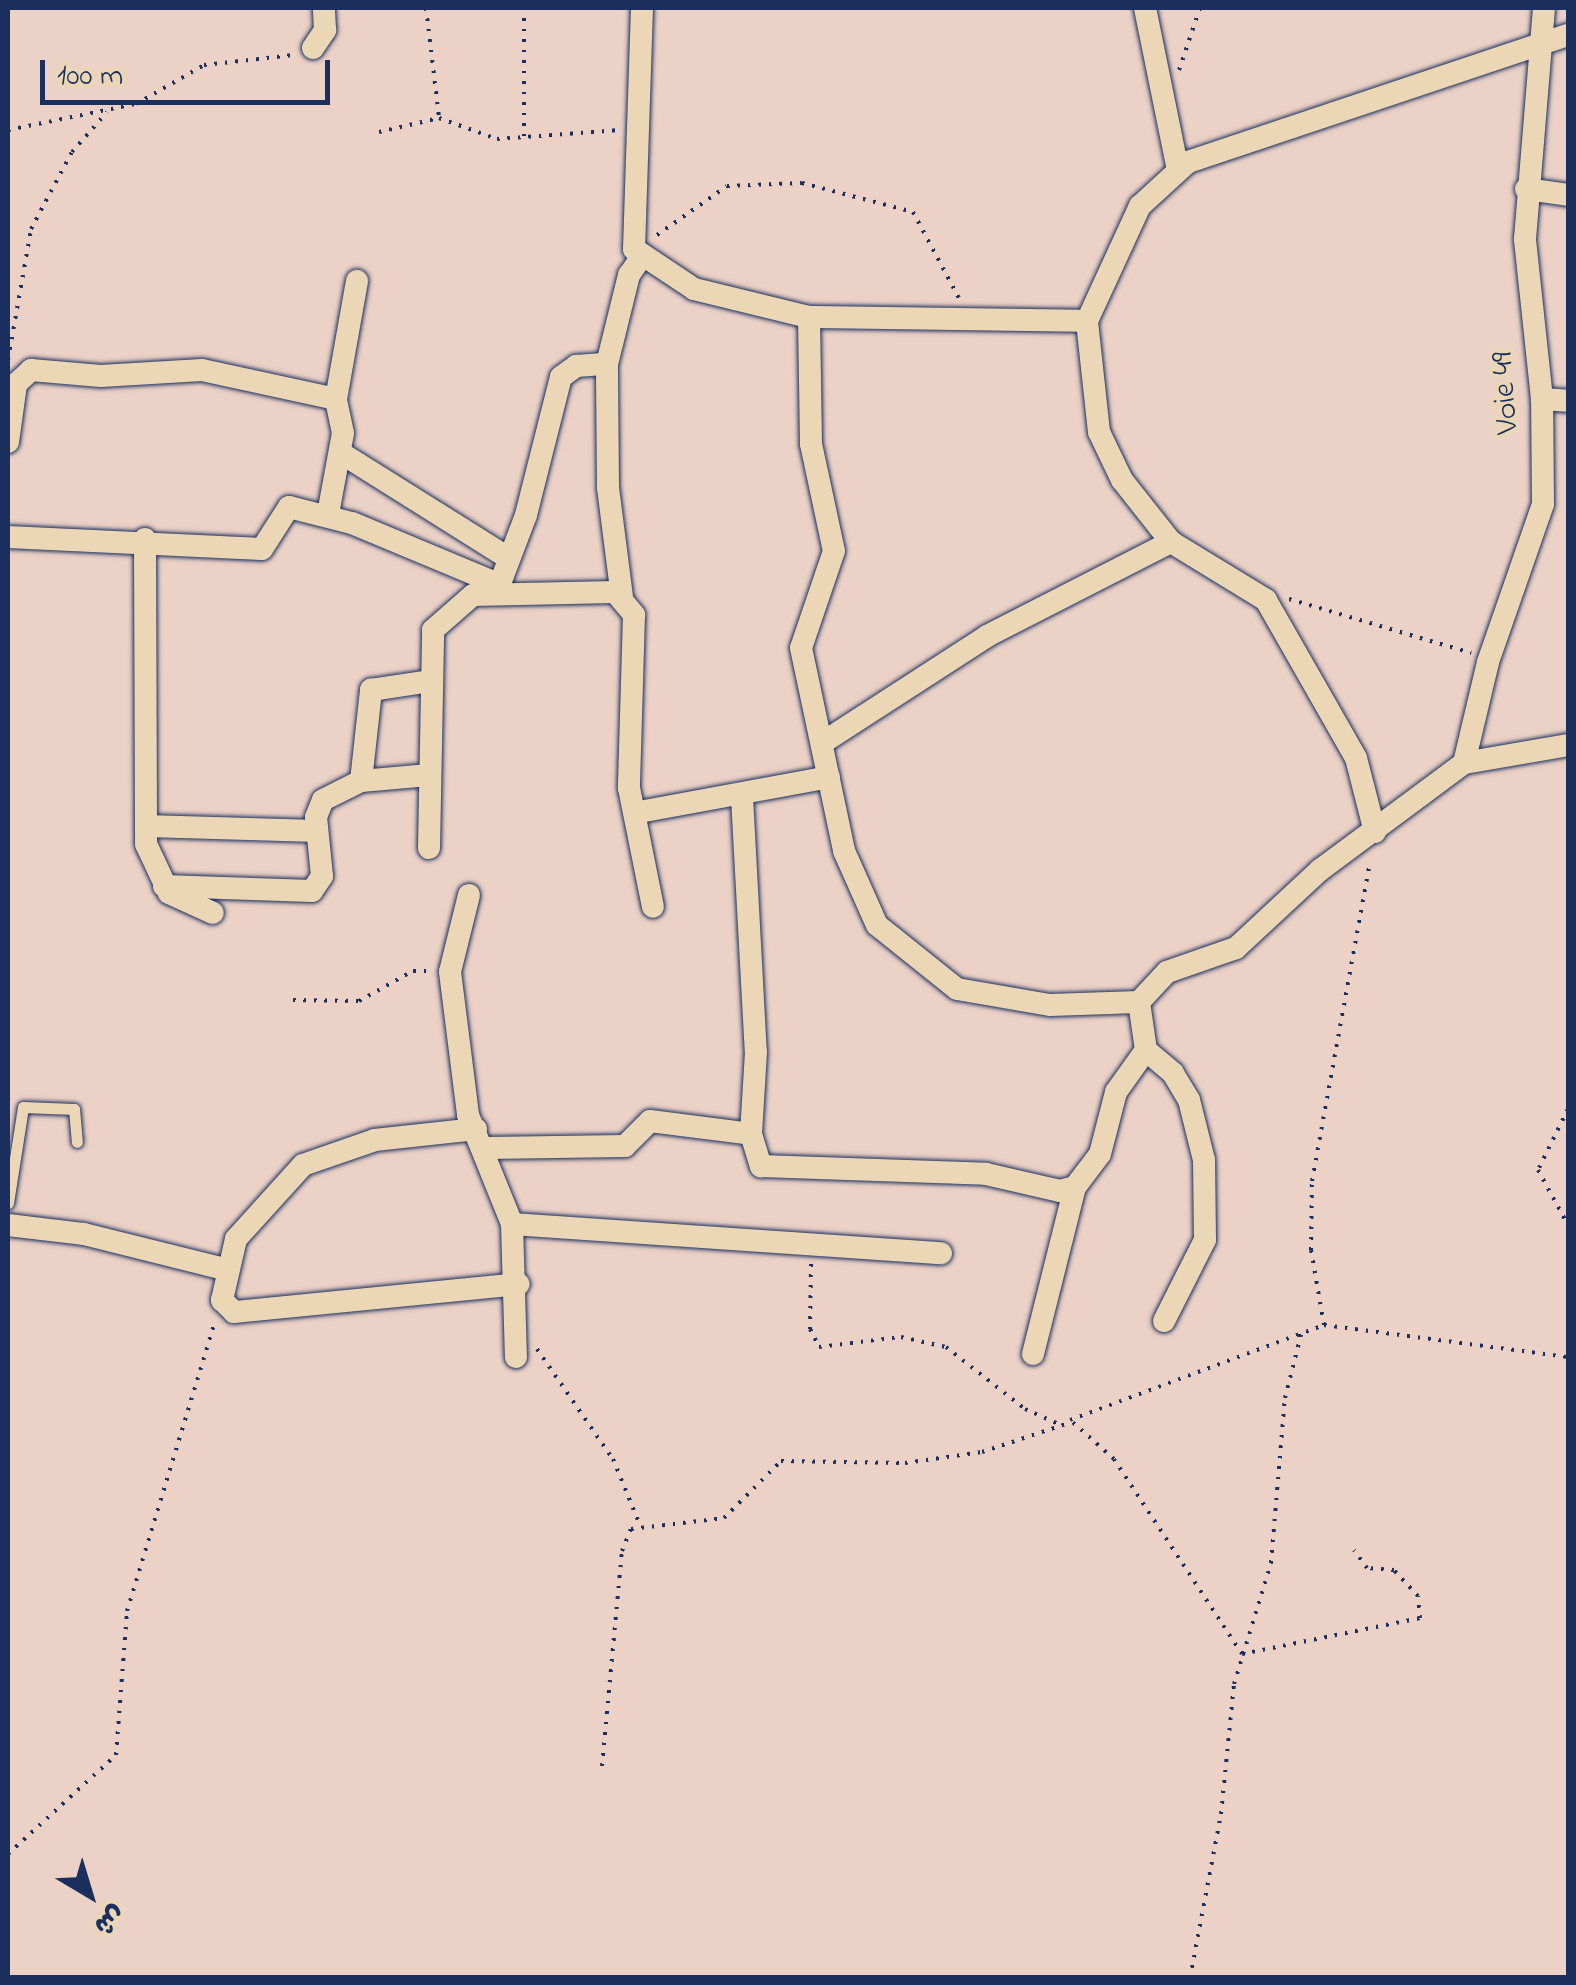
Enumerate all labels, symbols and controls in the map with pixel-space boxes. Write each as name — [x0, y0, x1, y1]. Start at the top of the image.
scale bar — [45, 40, 335, 102]
text: 100 m — [57, 55, 123, 99]
street label: Voie 49 — [1485, 350, 1529, 436]
north arrow — [40, 1845, 140, 1945]
text: ش — [84, 1893, 134, 1945]

